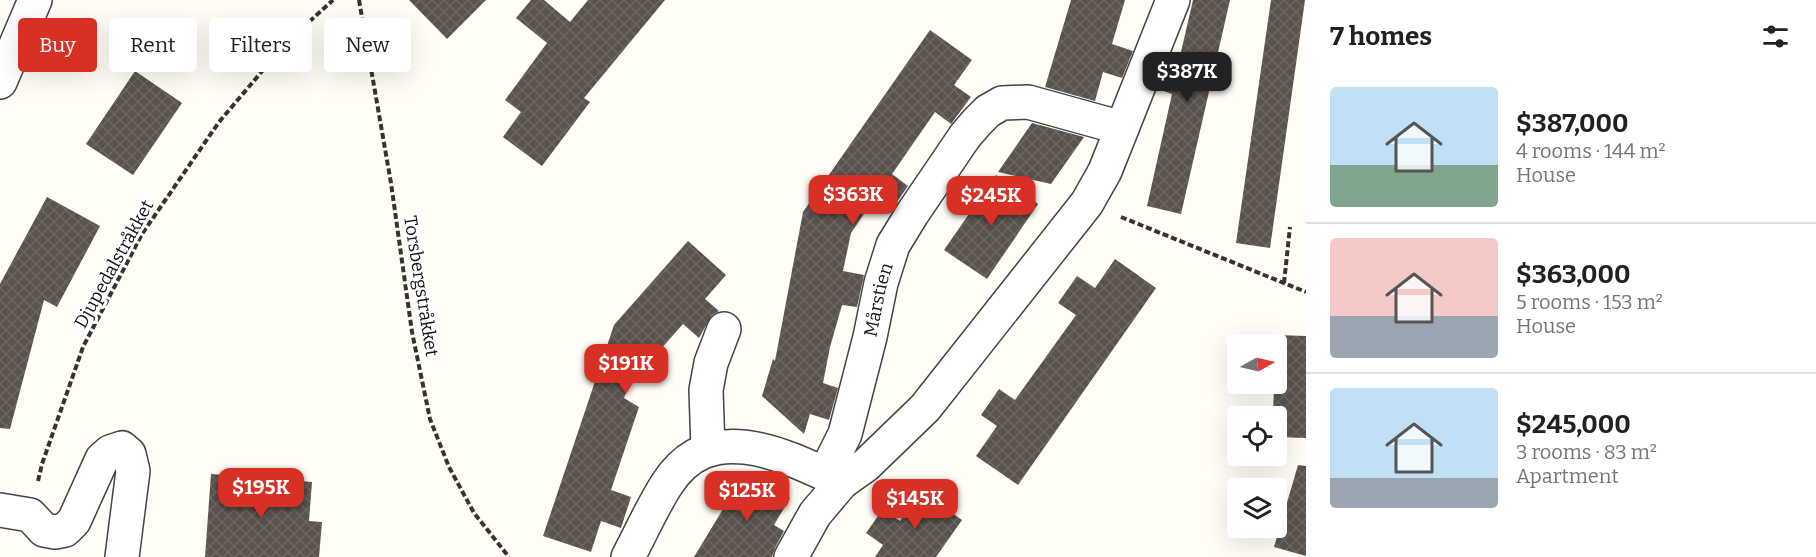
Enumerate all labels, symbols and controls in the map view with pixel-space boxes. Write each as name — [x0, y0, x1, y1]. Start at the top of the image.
chip: Buy — [18, 18, 97, 72]
chip: Rent — [109, 18, 197, 72]
chip: Filters — [209, 18, 312, 72]
chip: New — [324, 18, 411, 72]
icon: filters — [1759, 20, 1792, 53]
text: 7 homes — [1330, 21, 1432, 52]
pin: $387K — [1145, 52, 1229, 103]
text: $387K — [1157, 59, 1217, 83]
text: $387,000 — [1516, 108, 1629, 139]
icon: home — [1378, 111, 1450, 183]
text: 4 rooms · 144 m² — [1516, 139, 1666, 163]
text: House — [1516, 163, 1576, 187]
pin: $363K — [811, 175, 895, 226]
pin: $245K — [949, 176, 1033, 227]
text: $363K — [823, 182, 883, 206]
text: $245K — [961, 183, 1021, 207]
street label: Djupedalstråkket — [70, 196, 159, 332]
street label: Torsbergstråkket — [399, 214, 443, 358]
text: $363,000 — [1516, 259, 1631, 290]
street label: Mårstien — [859, 260, 898, 339]
icon: home — [1378, 262, 1450, 334]
text: 5 rooms · 153 m² — [1516, 290, 1663, 314]
text: House — [1516, 314, 1576, 338]
north arrow — [1227, 334, 1287, 394]
map controls — [1227, 334, 1287, 538]
pin: $191K — [584, 344, 668, 395]
text: $191K — [598, 351, 654, 375]
button: locate — [1227, 406, 1287, 466]
text: $245,000 — [1516, 409, 1631, 440]
icon: home — [1378, 412, 1450, 484]
text: 3 rooms · 83 m² — [1516, 440, 1657, 464]
text: Apartment — [1516, 464, 1619, 488]
pin: $195K — [219, 468, 303, 519]
pin: $125K — [705, 471, 789, 522]
text: $195K — [232, 475, 290, 499]
text: $125K — [718, 478, 776, 502]
button: layers — [1227, 478, 1287, 538]
pin: $145K — [873, 479, 957, 530]
text: $145K — [886, 486, 944, 510]

